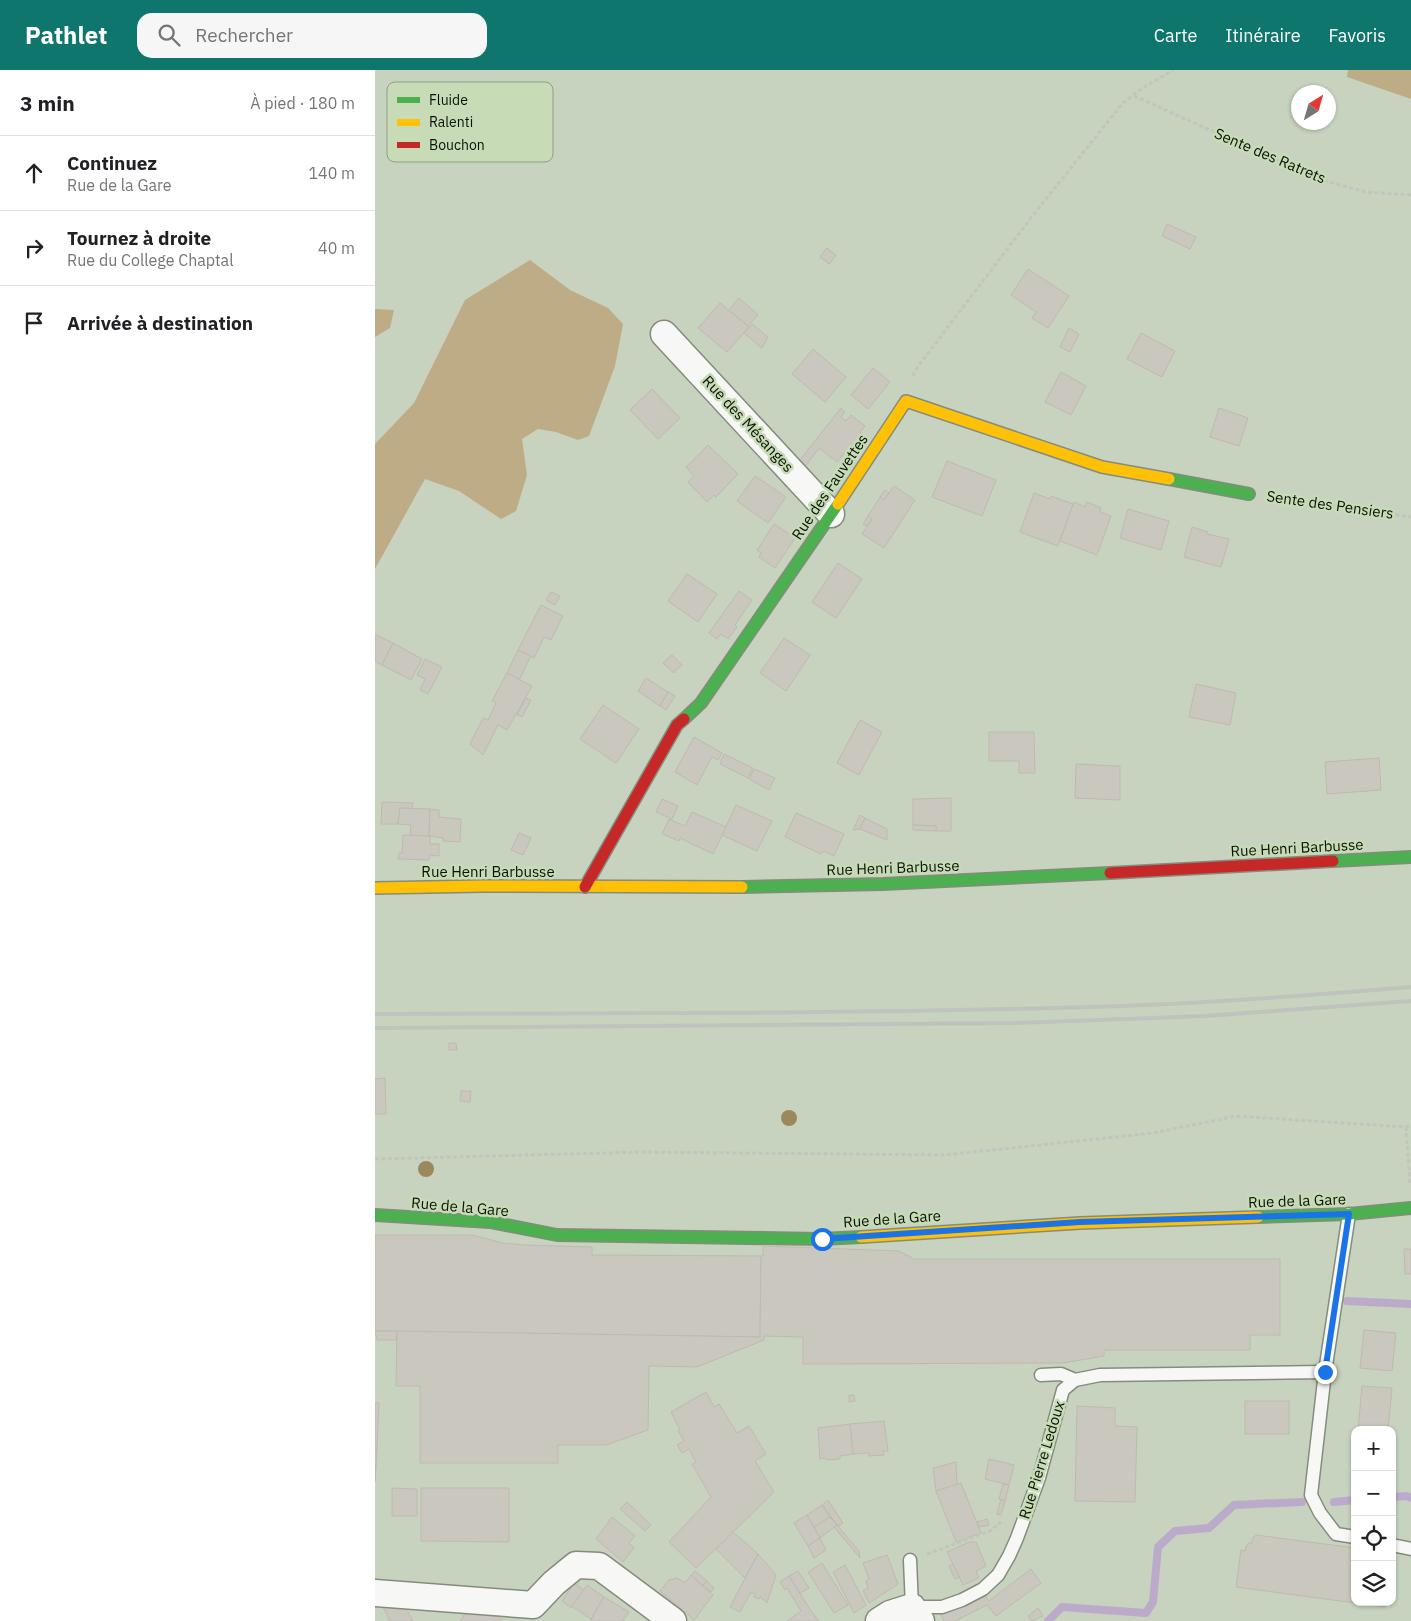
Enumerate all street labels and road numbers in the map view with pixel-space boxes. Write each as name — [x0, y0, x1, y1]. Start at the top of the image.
street label: Sente des Ratrets — [1212, 124, 1329, 188]
street label: Rue des Mésanges — [699, 371, 798, 476]
street label: Rue des Fauvettes — [787, 430, 872, 543]
street label: Sente des Pensiers — [1265, 486, 1395, 523]
street label: Rue Henri Barbusse — [1230, 835, 1364, 860]
street label: Rue Henri Barbusse — [826, 856, 960, 879]
street label: Rue Henri Barbusse — [421, 862, 555, 881]
street label: Rue de la Gare — [1248, 1189, 1346, 1212]
street label: Rue de la Gare — [410, 1193, 510, 1220]
street label: Rue de la Gare — [842, 1206, 942, 1231]
street label: Rue Pierre Ledoux — [1015, 1398, 1069, 1521]

